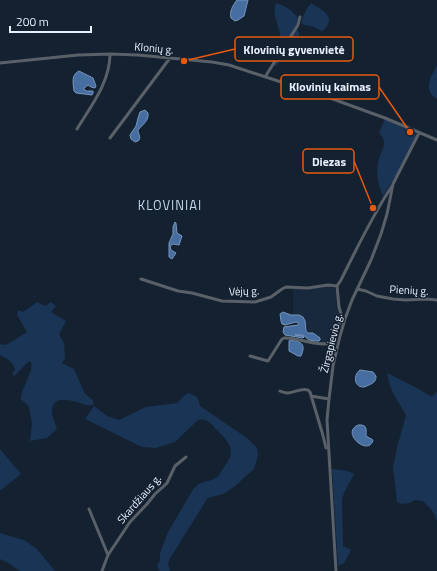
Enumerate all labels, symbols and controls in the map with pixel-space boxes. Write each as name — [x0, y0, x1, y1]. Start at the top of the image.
scale bar — [10, 8, 91, 34]
text: 200 m — [16, 12, 49, 31]
callout: Klovinių gyvenvietė — [235, 37, 353, 61]
street label: Klonių g. — [134, 38, 174, 58]
text: Klovinių gyvenvietė — [243, 40, 345, 59]
callout: Klovinių kaimas — [281, 75, 379, 99]
text: Klovinių kaimas — [289, 77, 371, 96]
callout: Diezas — [303, 149, 354, 173]
text: Diezas — [312, 152, 346, 171]
district label: KLOVINIAI — [138, 195, 202, 215]
street label: Pienių g. — [389, 281, 429, 299]
street label: Vėjų g. — [229, 282, 259, 300]
street label: Žirgapievio g. — [316, 312, 346, 374]
street label: Skardžiaus g. — [113, 471, 165, 527]

